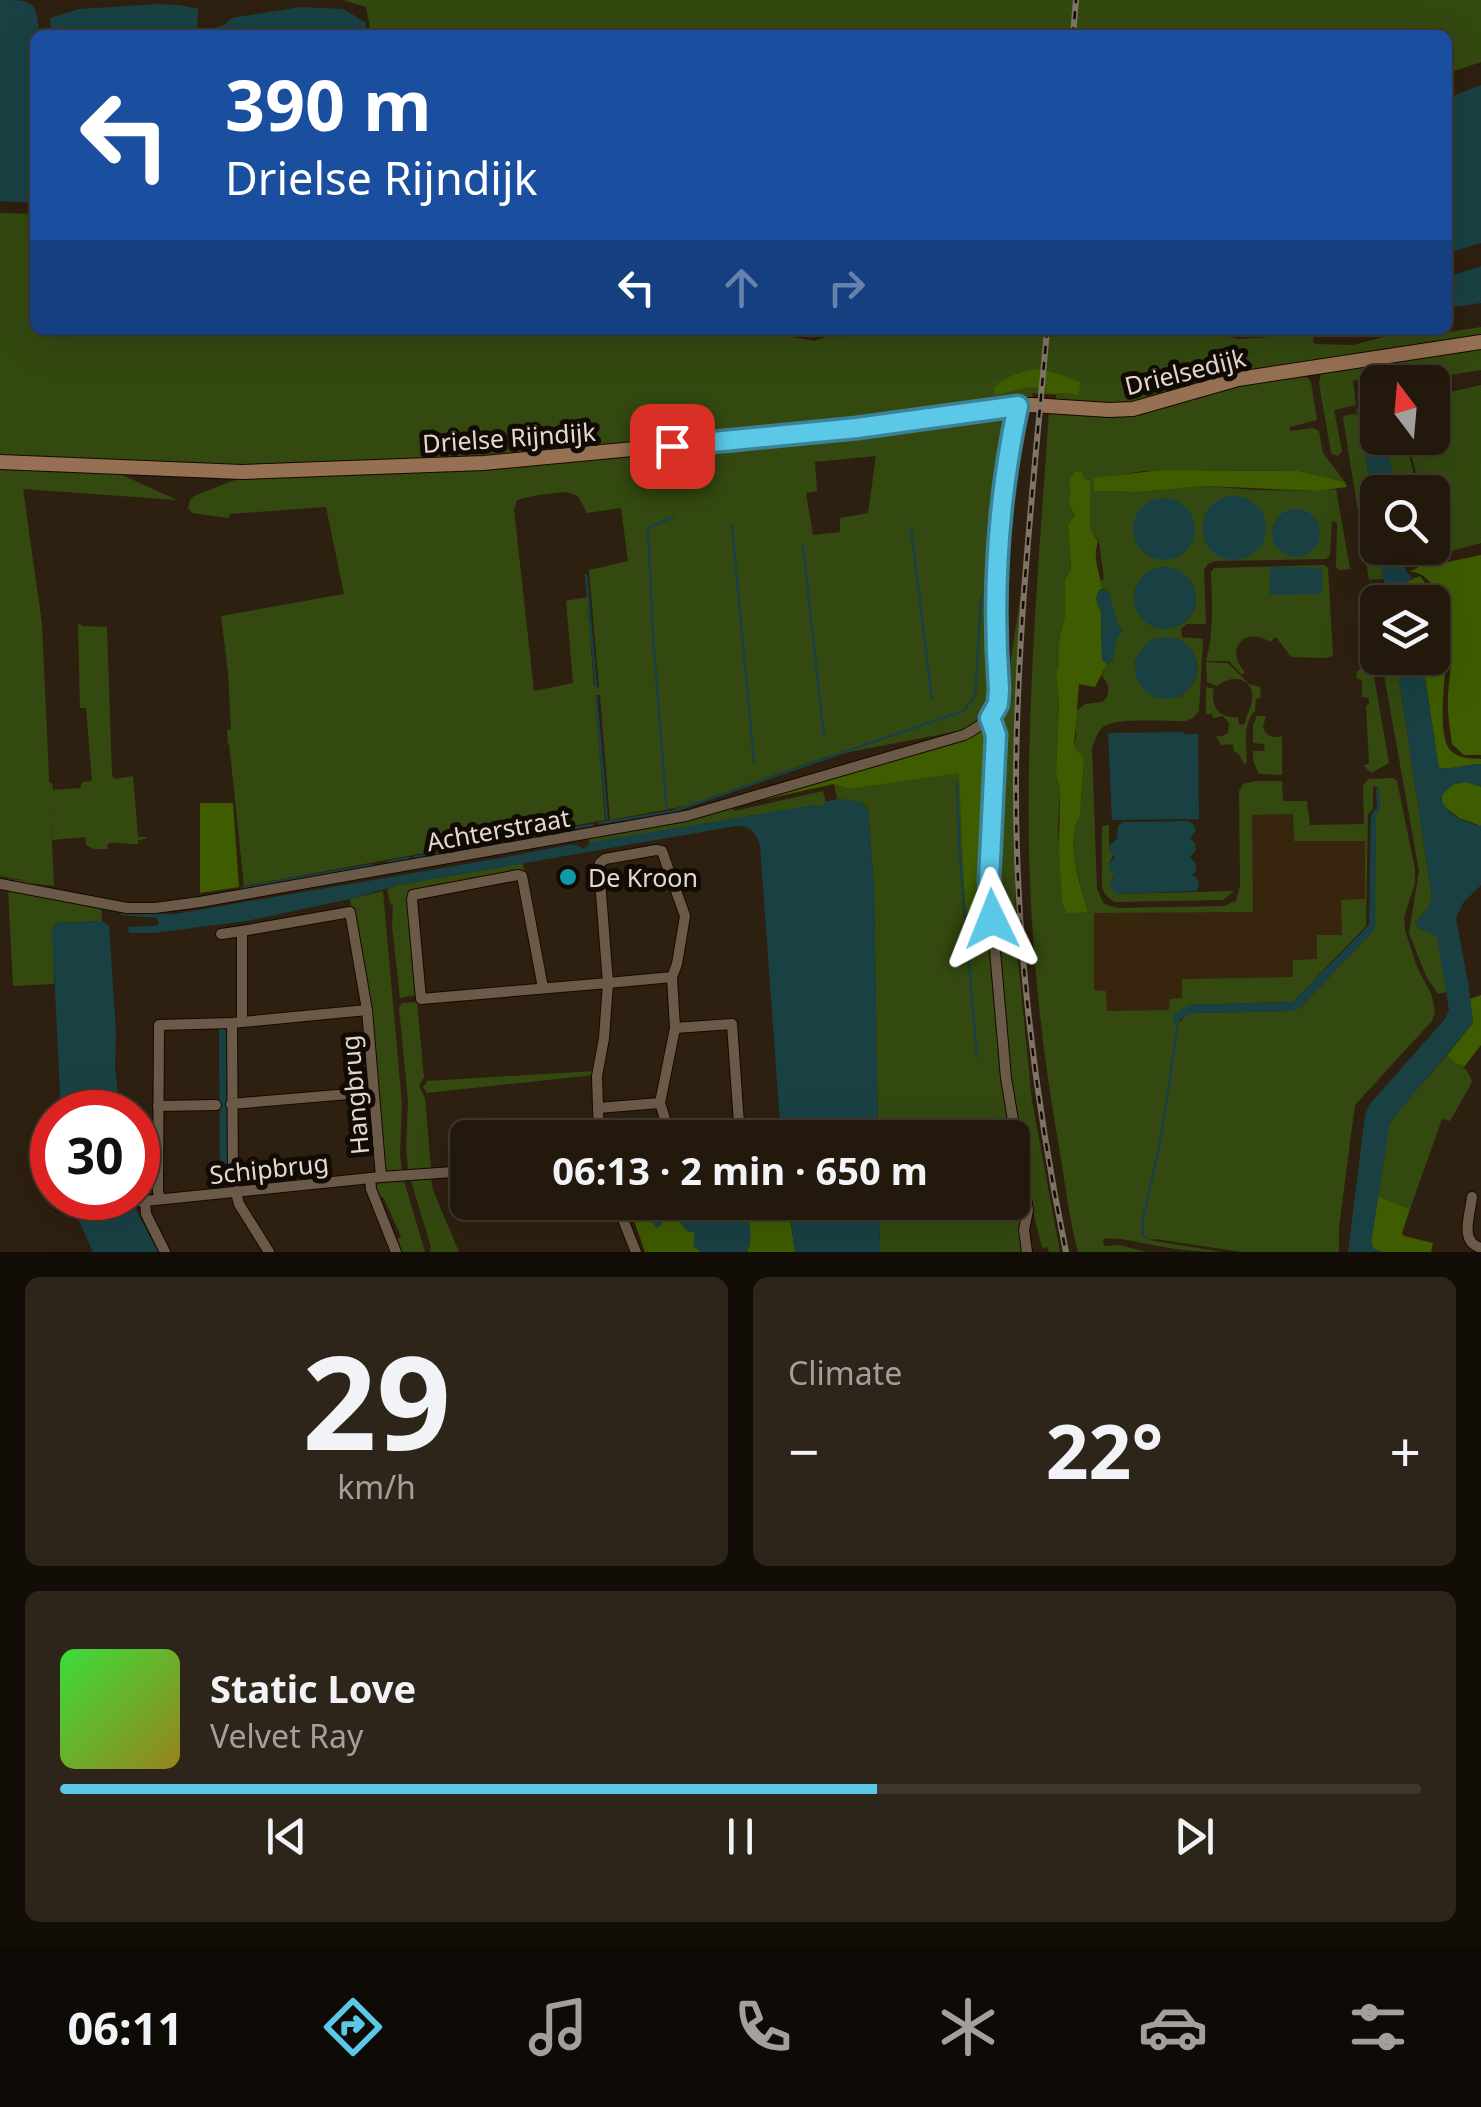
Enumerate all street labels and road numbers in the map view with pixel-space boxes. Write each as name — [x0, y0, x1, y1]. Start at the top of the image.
street label: Drielsedijk — [1121, 339, 1250, 402]
street label: Drielse Rijndijk — [421, 414, 597, 460]
street label: Achterstraat — [424, 800, 572, 858]
street label: Hangbrug — [332, 1034, 376, 1156]
street label: Schipbrug — [208, 1145, 330, 1191]

